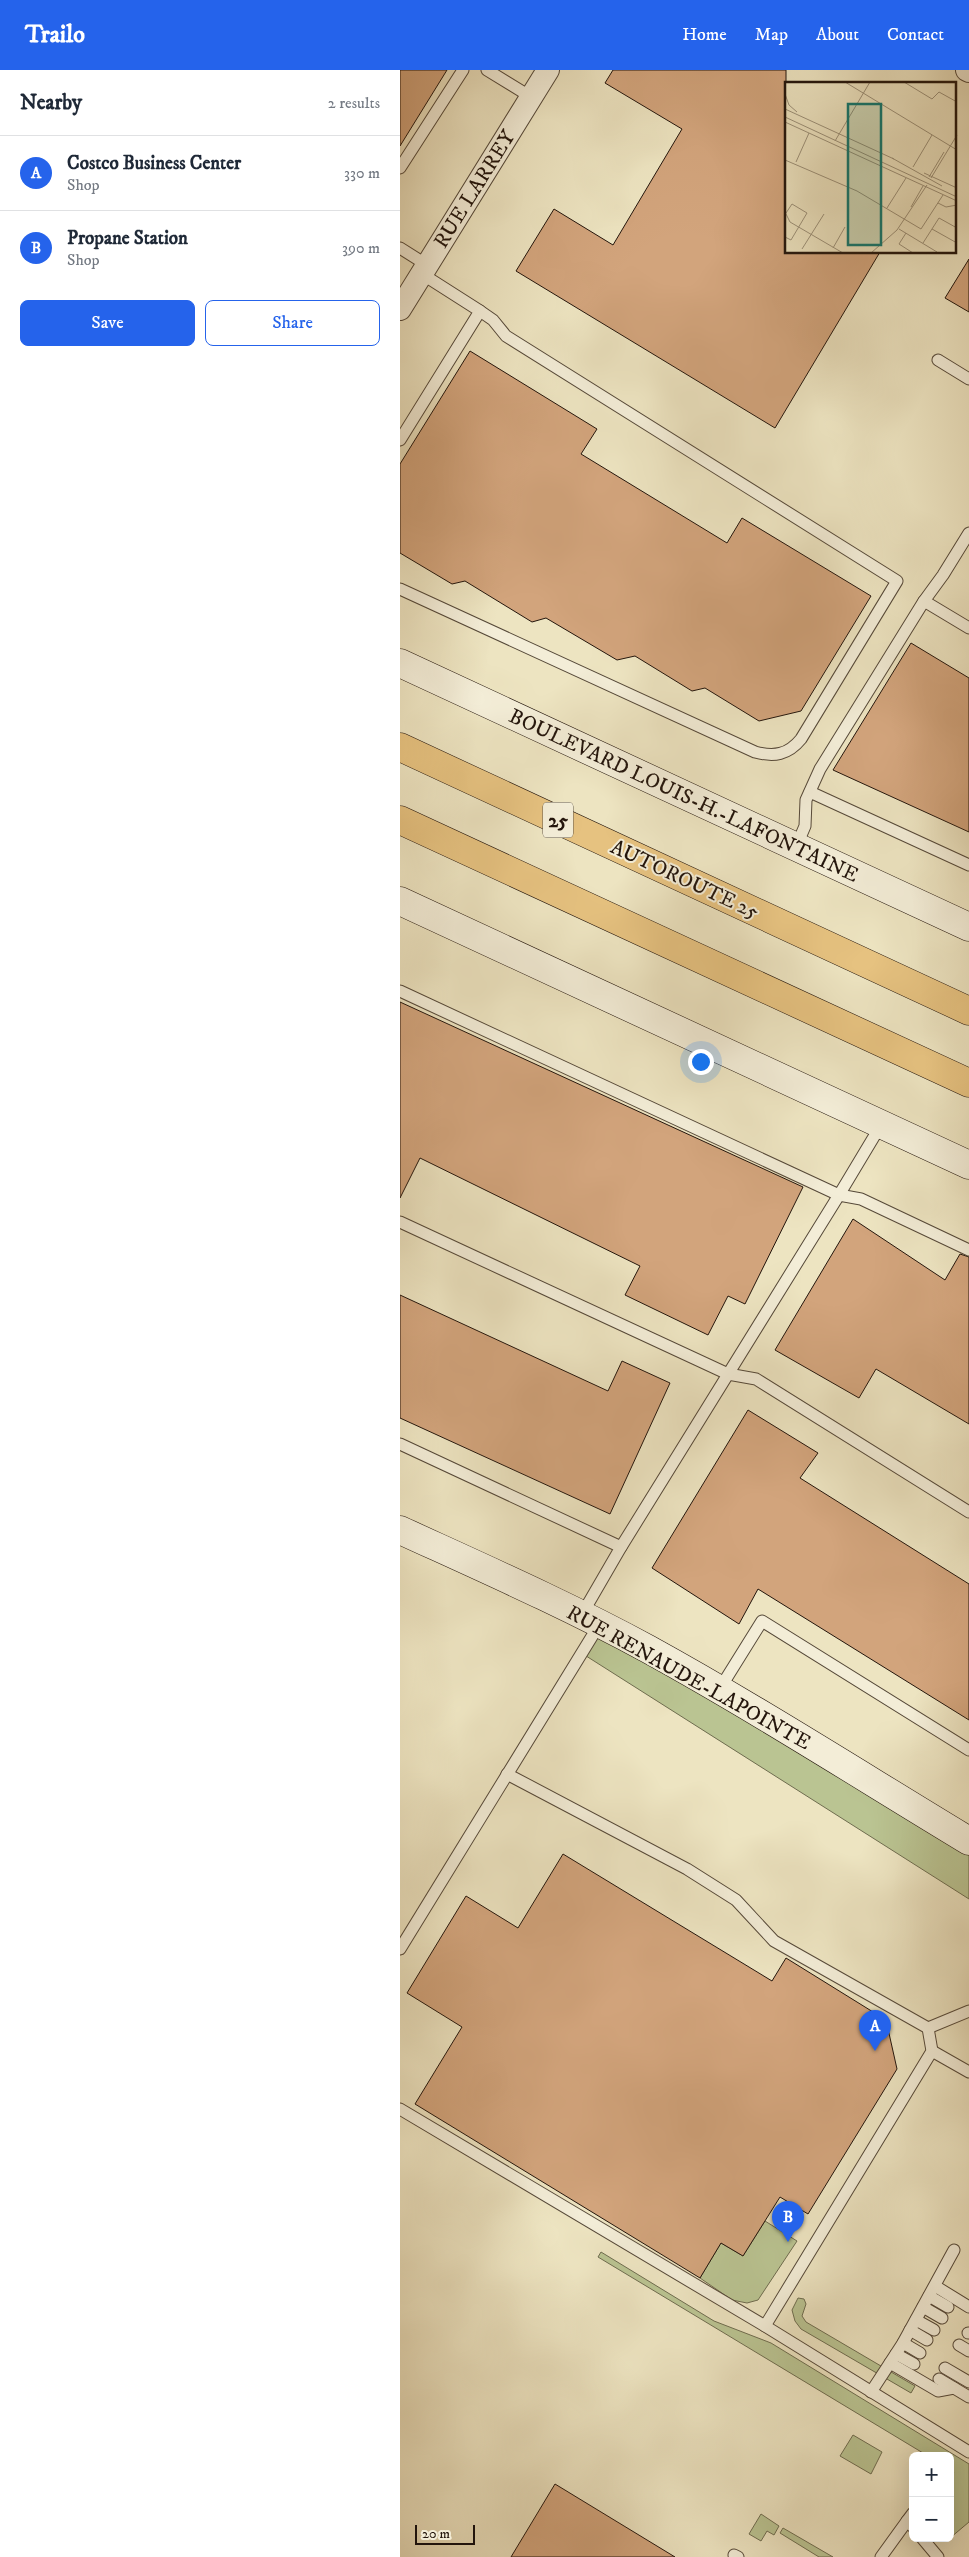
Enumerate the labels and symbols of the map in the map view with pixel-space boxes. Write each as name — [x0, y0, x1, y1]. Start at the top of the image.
inset map — [785, 82, 956, 254]
street label: RUE LARREY — [428, 125, 522, 253]
street label: BOULEVARD LOUIS-H.-LAFONTAINE — [505, 703, 863, 889]
road number: 25 — [543, 802, 573, 838]
street label: AUTOROUTE 25 — [606, 834, 763, 926]
your location — [688, 1049, 714, 1075]
street label: RUE RENAUDE-LAPOINTE — [562, 1600, 815, 1756]
pin: A — [859, 2010, 891, 2051]
pin: B — [772, 2201, 804, 2242]
scale bar — [415, 2522, 475, 2545]

